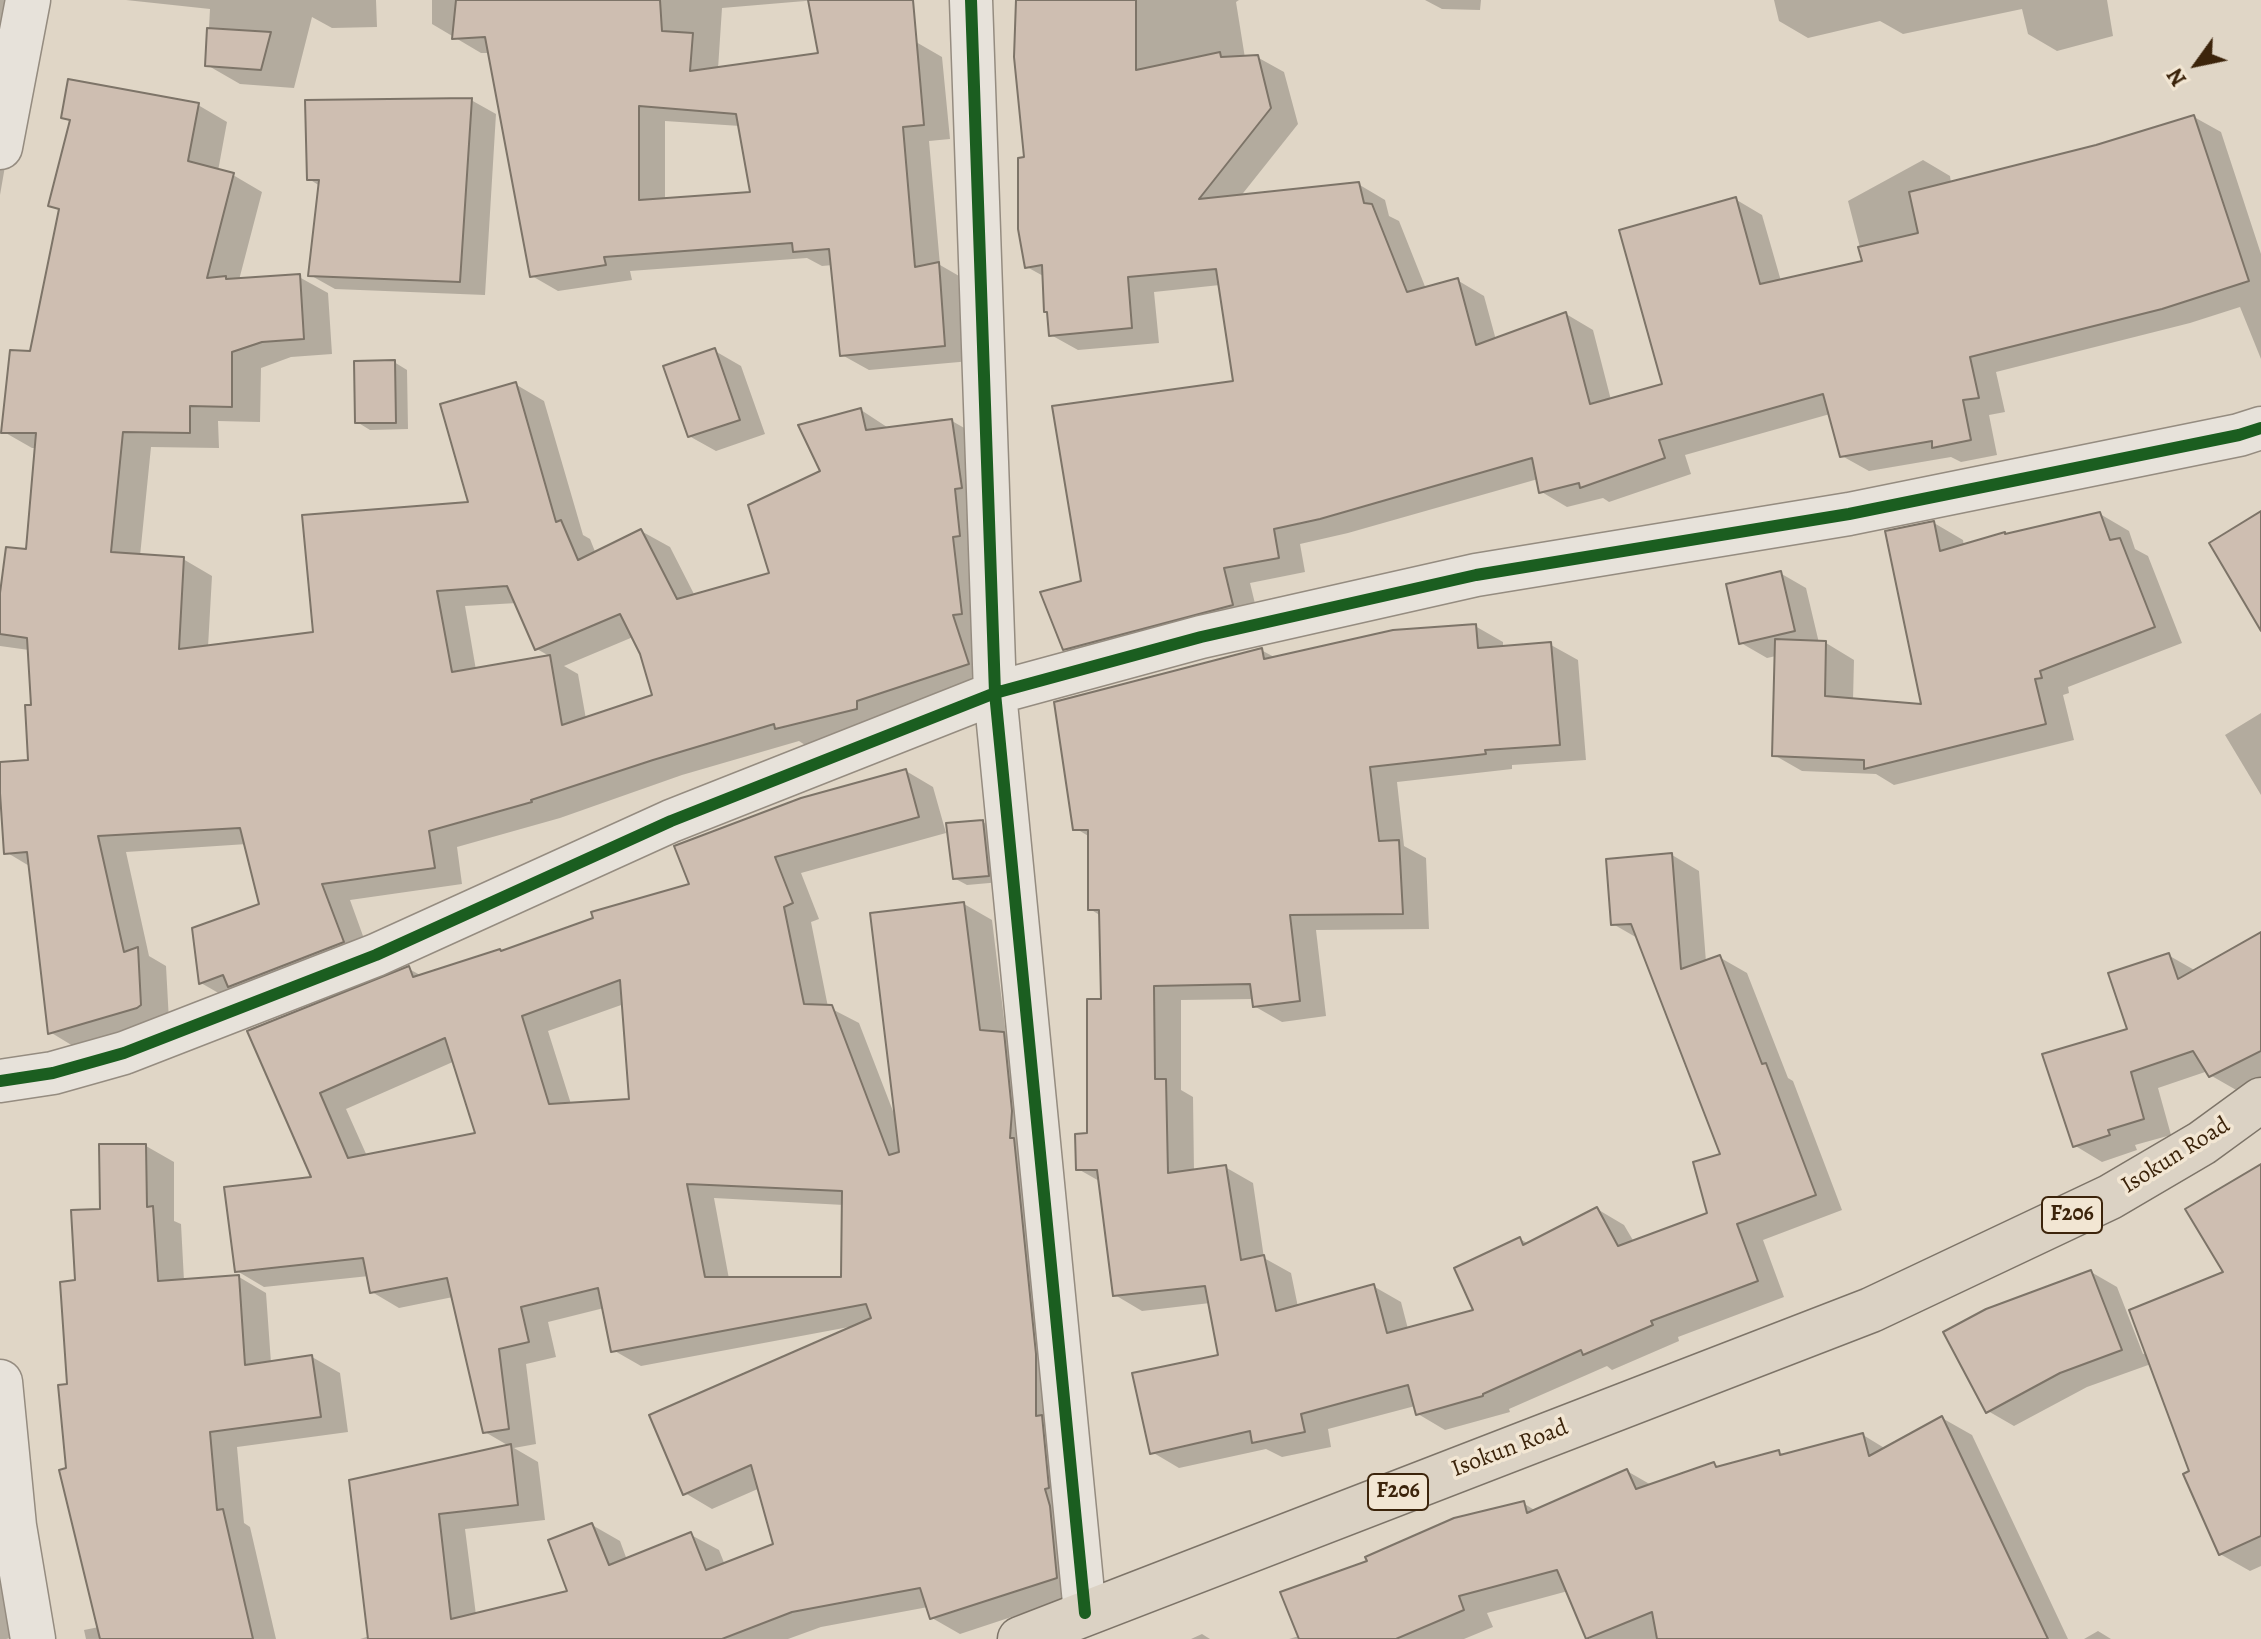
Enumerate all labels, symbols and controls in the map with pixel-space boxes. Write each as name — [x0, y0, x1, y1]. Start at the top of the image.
north arrow — [2157, 24, 2237, 104]
text: N — [2160, 62, 2194, 92]
street label: Isokun Road — [2116, 1111, 2236, 1201]
road number: F206 — [2042, 1197, 2102, 1233]
street label: Isokun Road — [1448, 1414, 1572, 1484]
road number: F206 — [1368, 1474, 1428, 1510]

